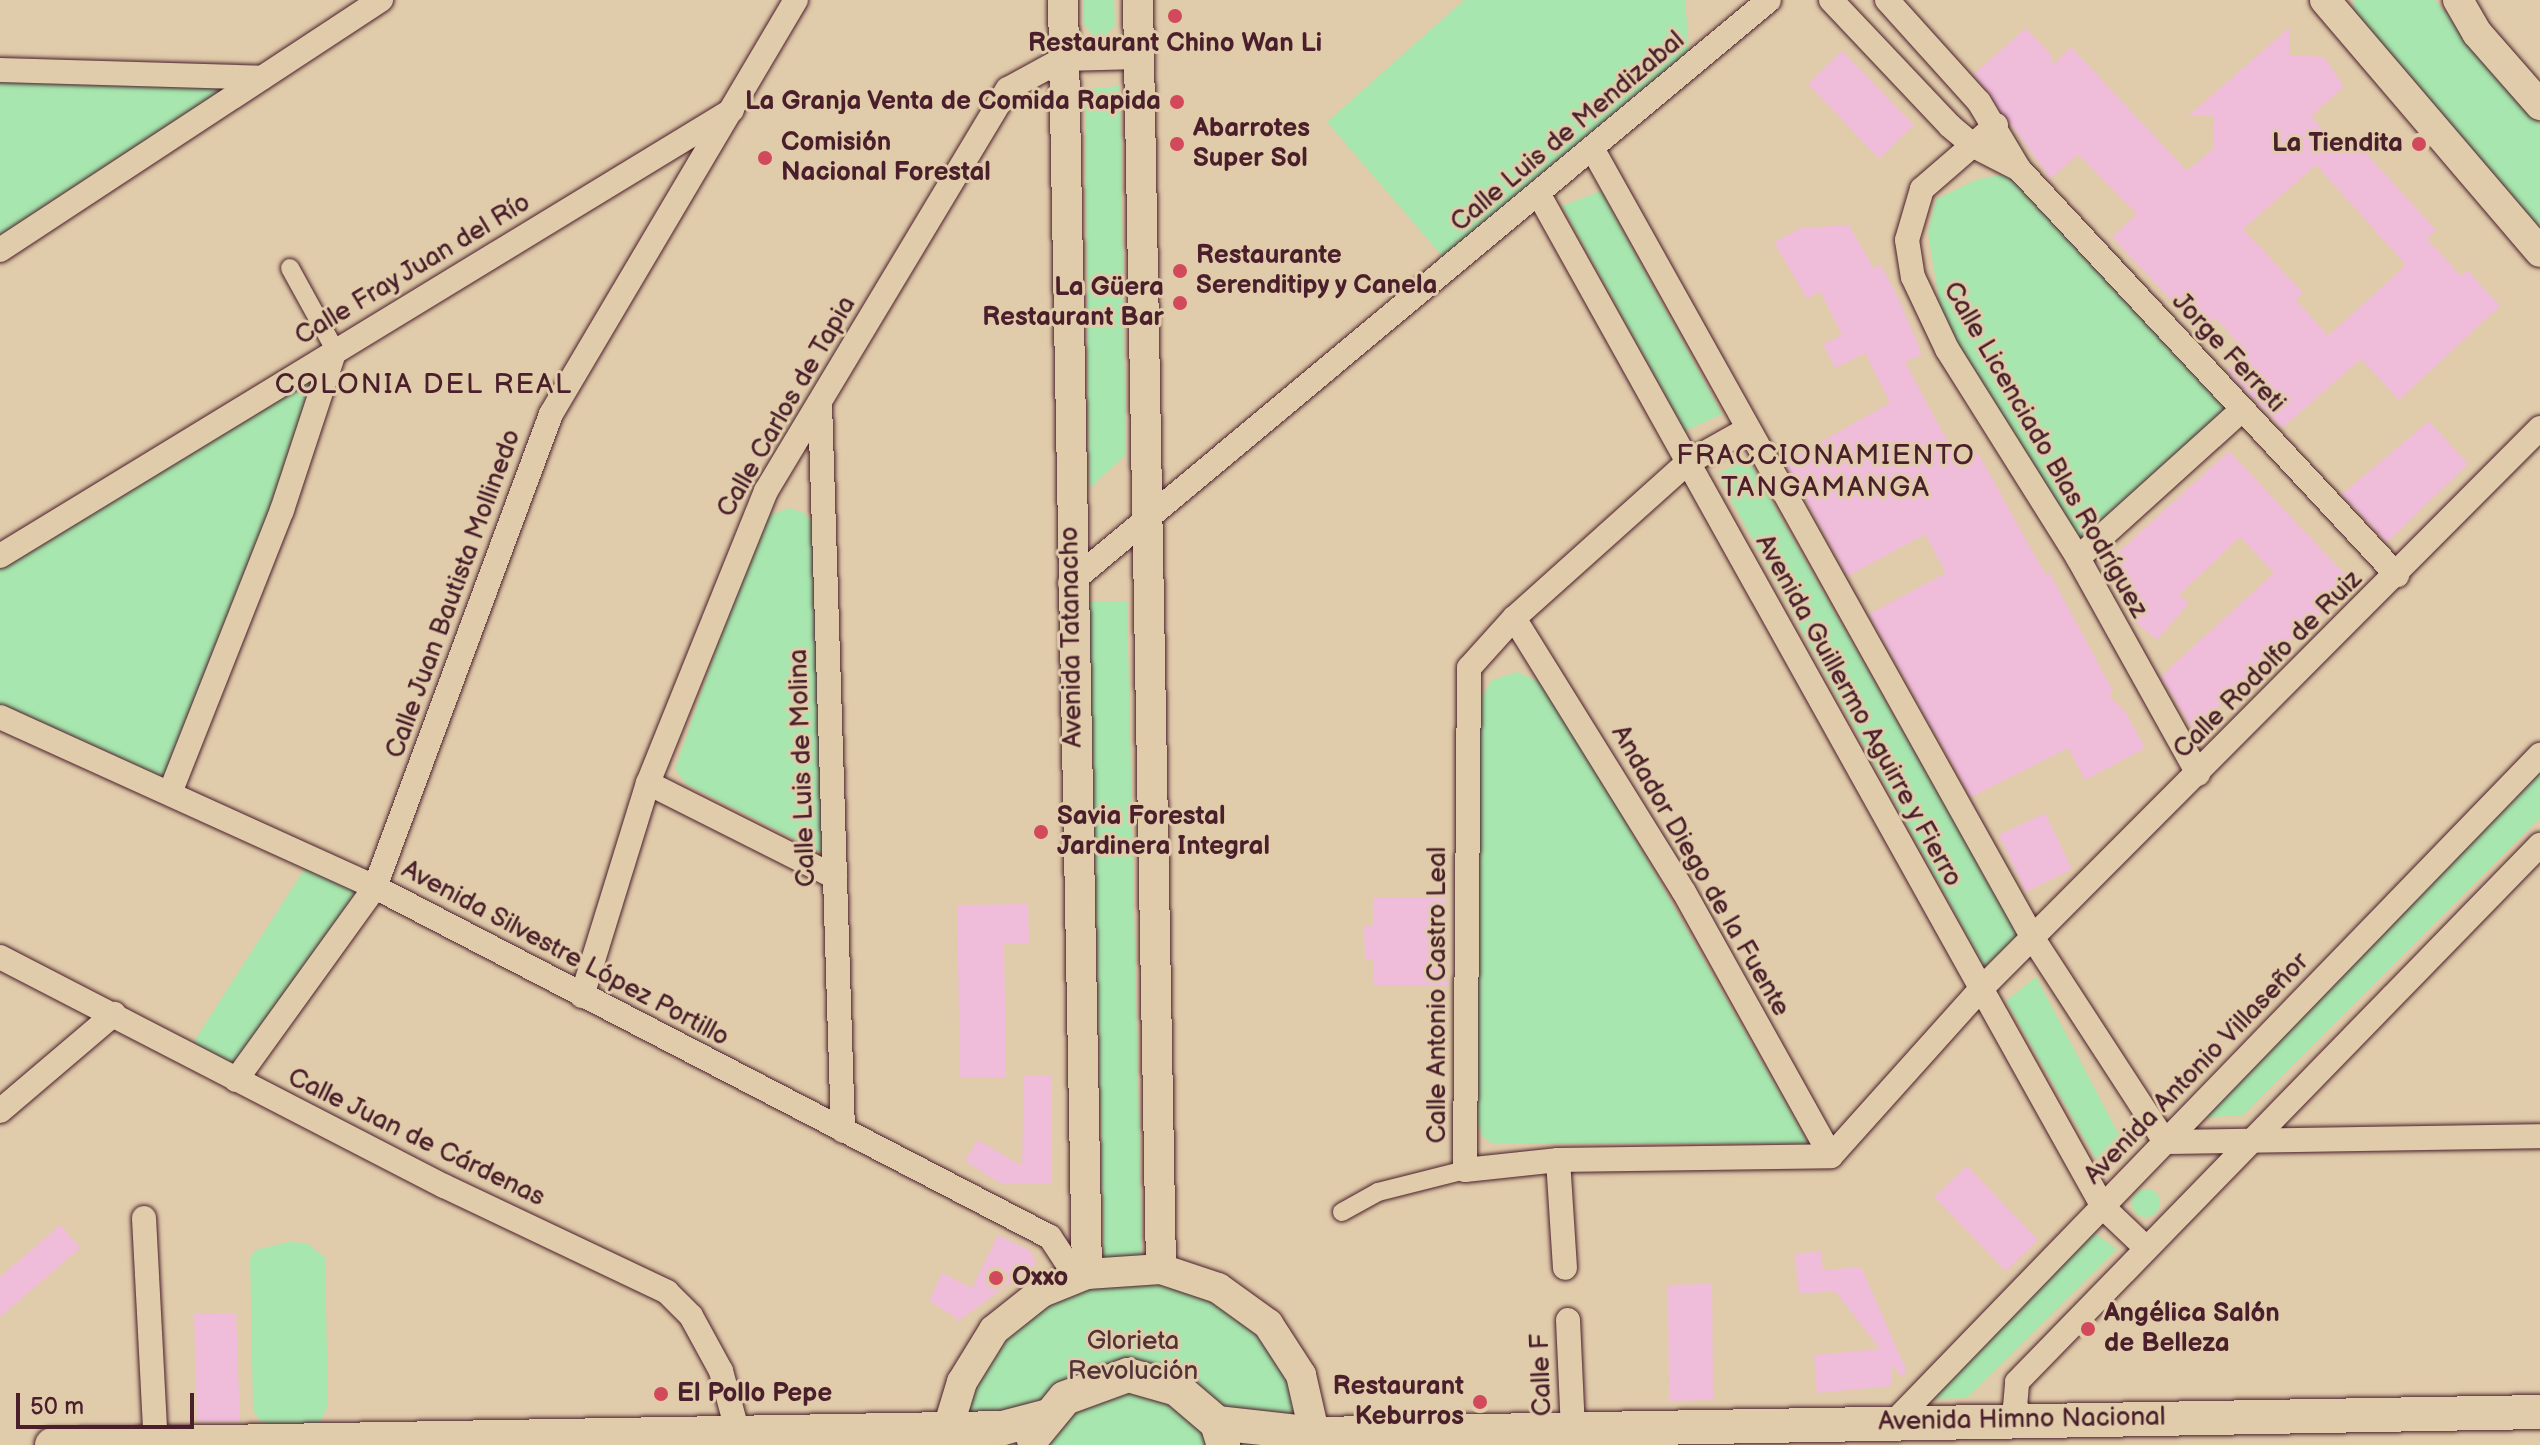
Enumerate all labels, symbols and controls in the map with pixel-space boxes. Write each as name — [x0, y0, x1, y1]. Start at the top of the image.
marker: Restaurant Chino Wan Li — [1166, 7, 1184, 25]
street label: Calle Luis de Mendizabal — [1445, 25, 1691, 239]
place label: Restaurant Chino Wan Li — [1028, 28, 1322, 60]
place label: La Granja Venta de Comida Rapida — [744, 86, 1161, 118]
marker: La Granja Venta de Comida Rapida — [1168, 93, 1186, 111]
place label: Abarrotes Super Sol — [1193, 113, 1310, 174]
place label: Comisión Nacional Forestal — [781, 127, 991, 188]
place label: La Tiendita — [2272, 128, 2403, 160]
marker: Abarrotes Super Sol — [1168, 135, 1186, 153]
marker: La Tiendita — [2410, 135, 2428, 153]
marker: Comisión Nacional Forestal — [756, 149, 774, 167]
street label: Calle Fray Juan del Río — [288, 187, 538, 353]
place label: Restaurante Serenditipy y Canela — [1196, 240, 1440, 302]
marker: Restaurante Serenditipy y Canela — [1171, 262, 1189, 280]
place label: La Güera Restaurant Bar — [982, 272, 1164, 334]
street label: Calle Licenciado Blas Rodríguez — [1936, 277, 2154, 623]
street label: Jorge Ferreti — [2165, 287, 2291, 419]
street label: Calle Carlos de Tapia — [711, 291, 863, 523]
marker: La Güera Restaurant Bar — [1171, 294, 1189, 312]
district label: COLONIA DEL REAL — [275, 368, 573, 402]
street label: Calle Juan Bautista Mollinedo — [380, 425, 528, 763]
district label: FRACCIONAMIENTO TANGAMANGA — [1676, 439, 1976, 505]
street label: Avenida Tatanacho — [1054, 526, 1090, 748]
street label: Avenida Guillermo Aguirre y Fierro — [1747, 528, 1969, 894]
street label: Calle Rodolfo de Ruiz — [2167, 564, 2369, 766]
street label: Calle Luis de Molina — [783, 648, 823, 888]
street label: Andador Diego de la Fuente — [1604, 720, 1796, 1022]
place label: Savia Forestal Jardinera Integral — [1057, 801, 1270, 862]
marker: Savia Forestal Jardinera Integral — [1032, 823, 1050, 841]
street label: Calle Antonio Castro Leal — [1422, 847, 1454, 1143]
street label: Avenida Silvestre López Portillo — [396, 854, 734, 1054]
street label: Avenida Antonio Villaseñor — [2078, 946, 2316, 1192]
street label: Calle Juan de Cárdenas — [282, 1062, 550, 1214]
place label: Oxxo — [1012, 1262, 1068, 1294]
marker: Oxxo — [987, 1269, 1005, 1287]
place label: Angélica Salón de Belleza — [2104, 1298, 2280, 1360]
marker: Angélica Salón de Belleza — [2079, 1320, 2097, 1338]
park label: Glorieta Revolución — [1068, 1326, 1198, 1388]
street label: Calle F — [1525, 1333, 1559, 1417]
place label: Restaurant Keburros — [1333, 1371, 1464, 1432]
scale bar — [20, 1377, 198, 1427]
place label: El Pollo Pepe — [677, 1378, 832, 1410]
marker: El Pollo Pepe — [652, 1385, 670, 1403]
text: 50 m — [30, 1392, 84, 1421]
marker: Restaurant Keburros — [1471, 1393, 1489, 1411]
street label: Avenida Himno Nacional — [1878, 1402, 2166, 1438]

